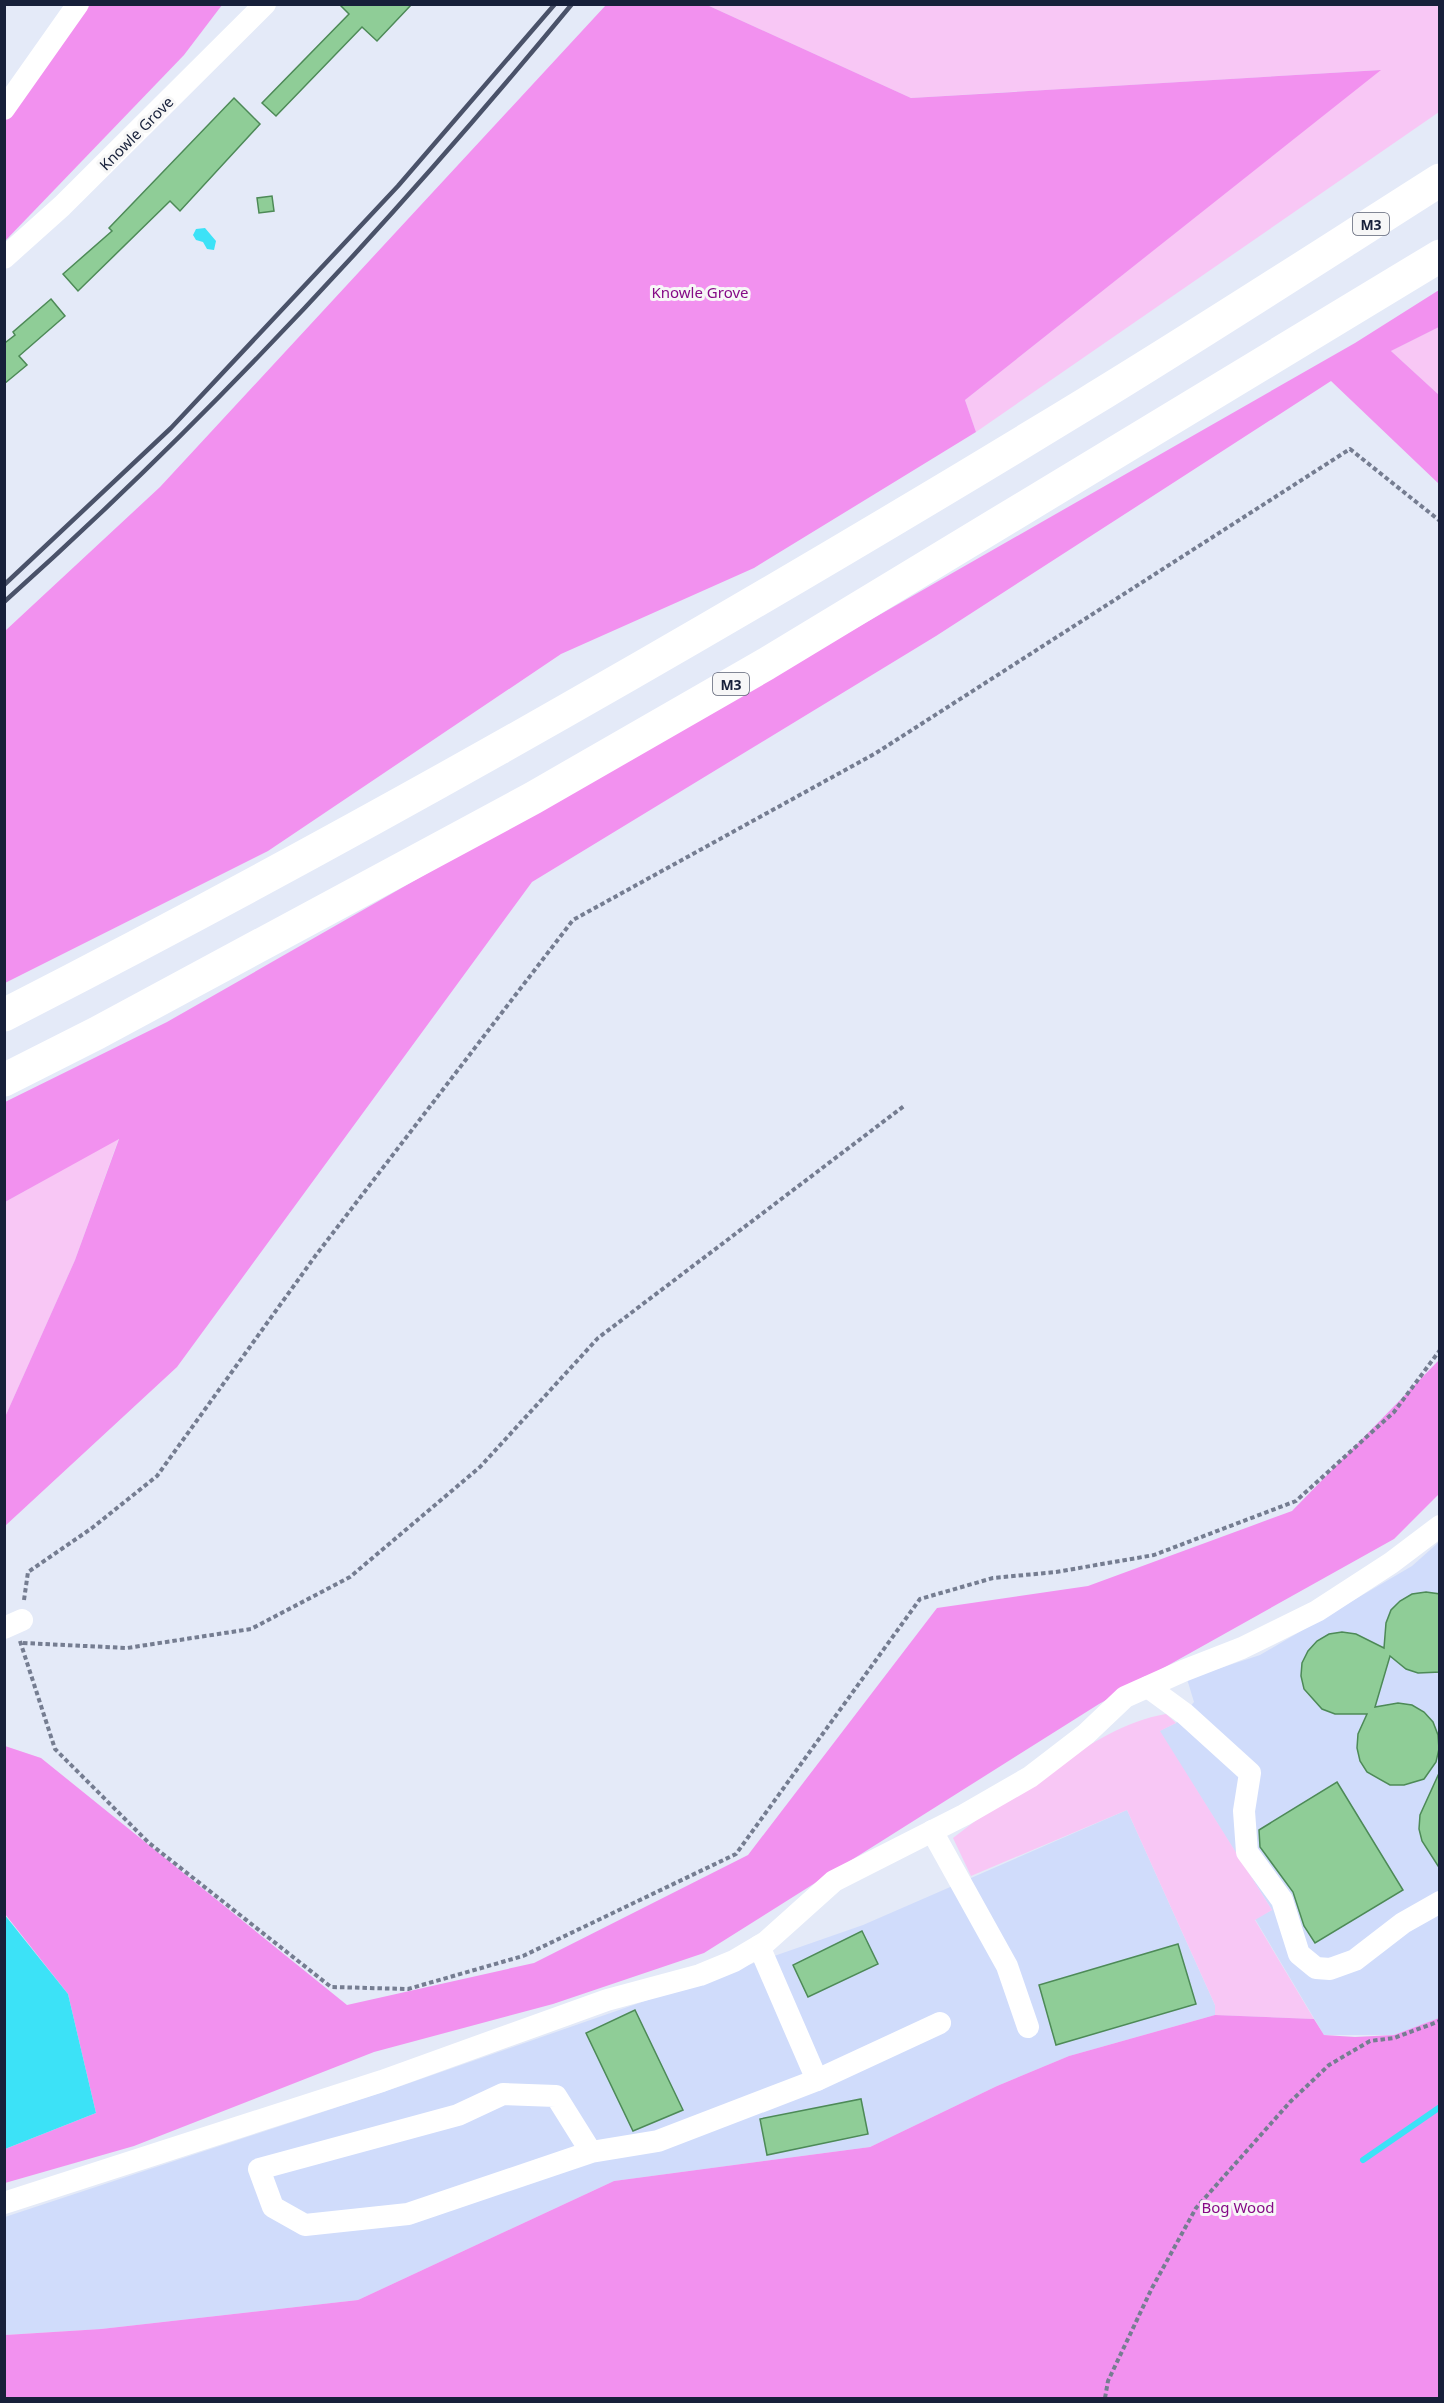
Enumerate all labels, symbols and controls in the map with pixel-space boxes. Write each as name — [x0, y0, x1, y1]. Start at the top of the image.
street label: Knowle Grove — [95, 92, 177, 174]
road number: M3 — [1353, 213, 1389, 235]
park label: Knowle Grove — [651, 282, 749, 302]
road number: M3 — [713, 673, 749, 695]
park label: Bog Wood — [1202, 2197, 1274, 2217]

